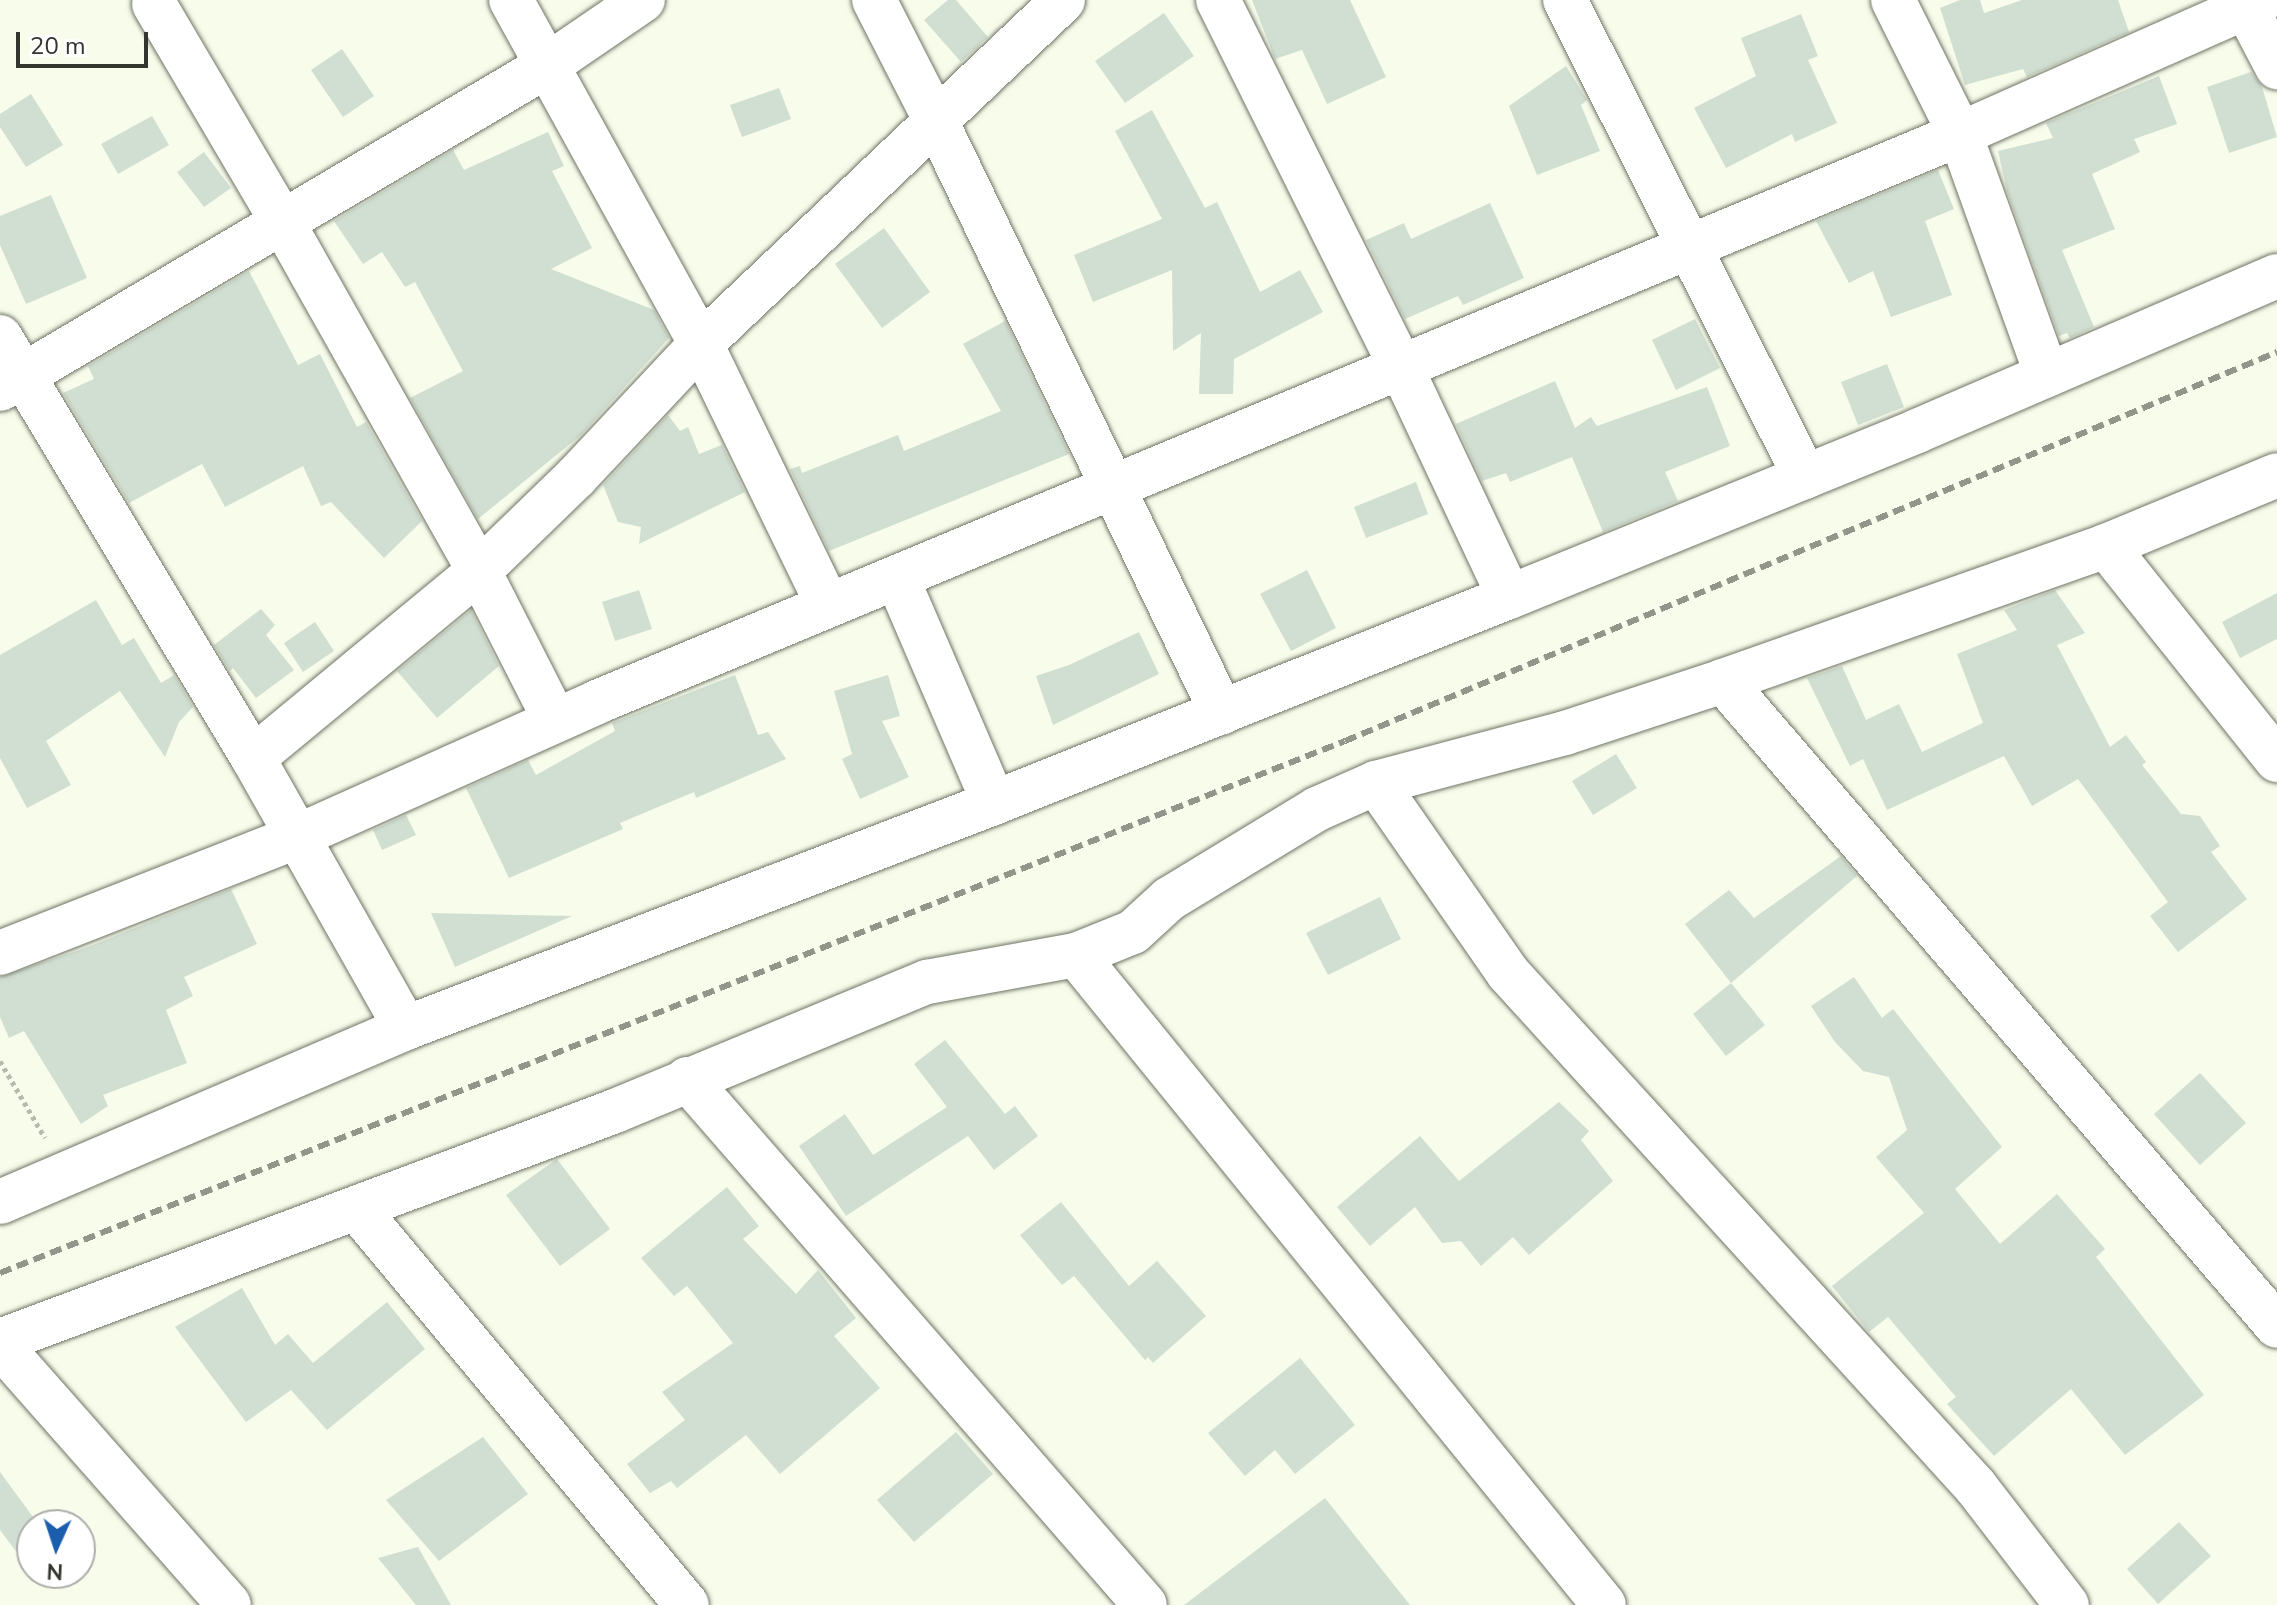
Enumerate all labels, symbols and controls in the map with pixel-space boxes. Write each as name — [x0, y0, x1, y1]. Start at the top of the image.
scale bar — [20, 16, 152, 66]
text: 20 m — [30, 30, 86, 62]
north arrow — [16, 1509, 96, 1589]
text: N — [46, 1556, 64, 1586]

